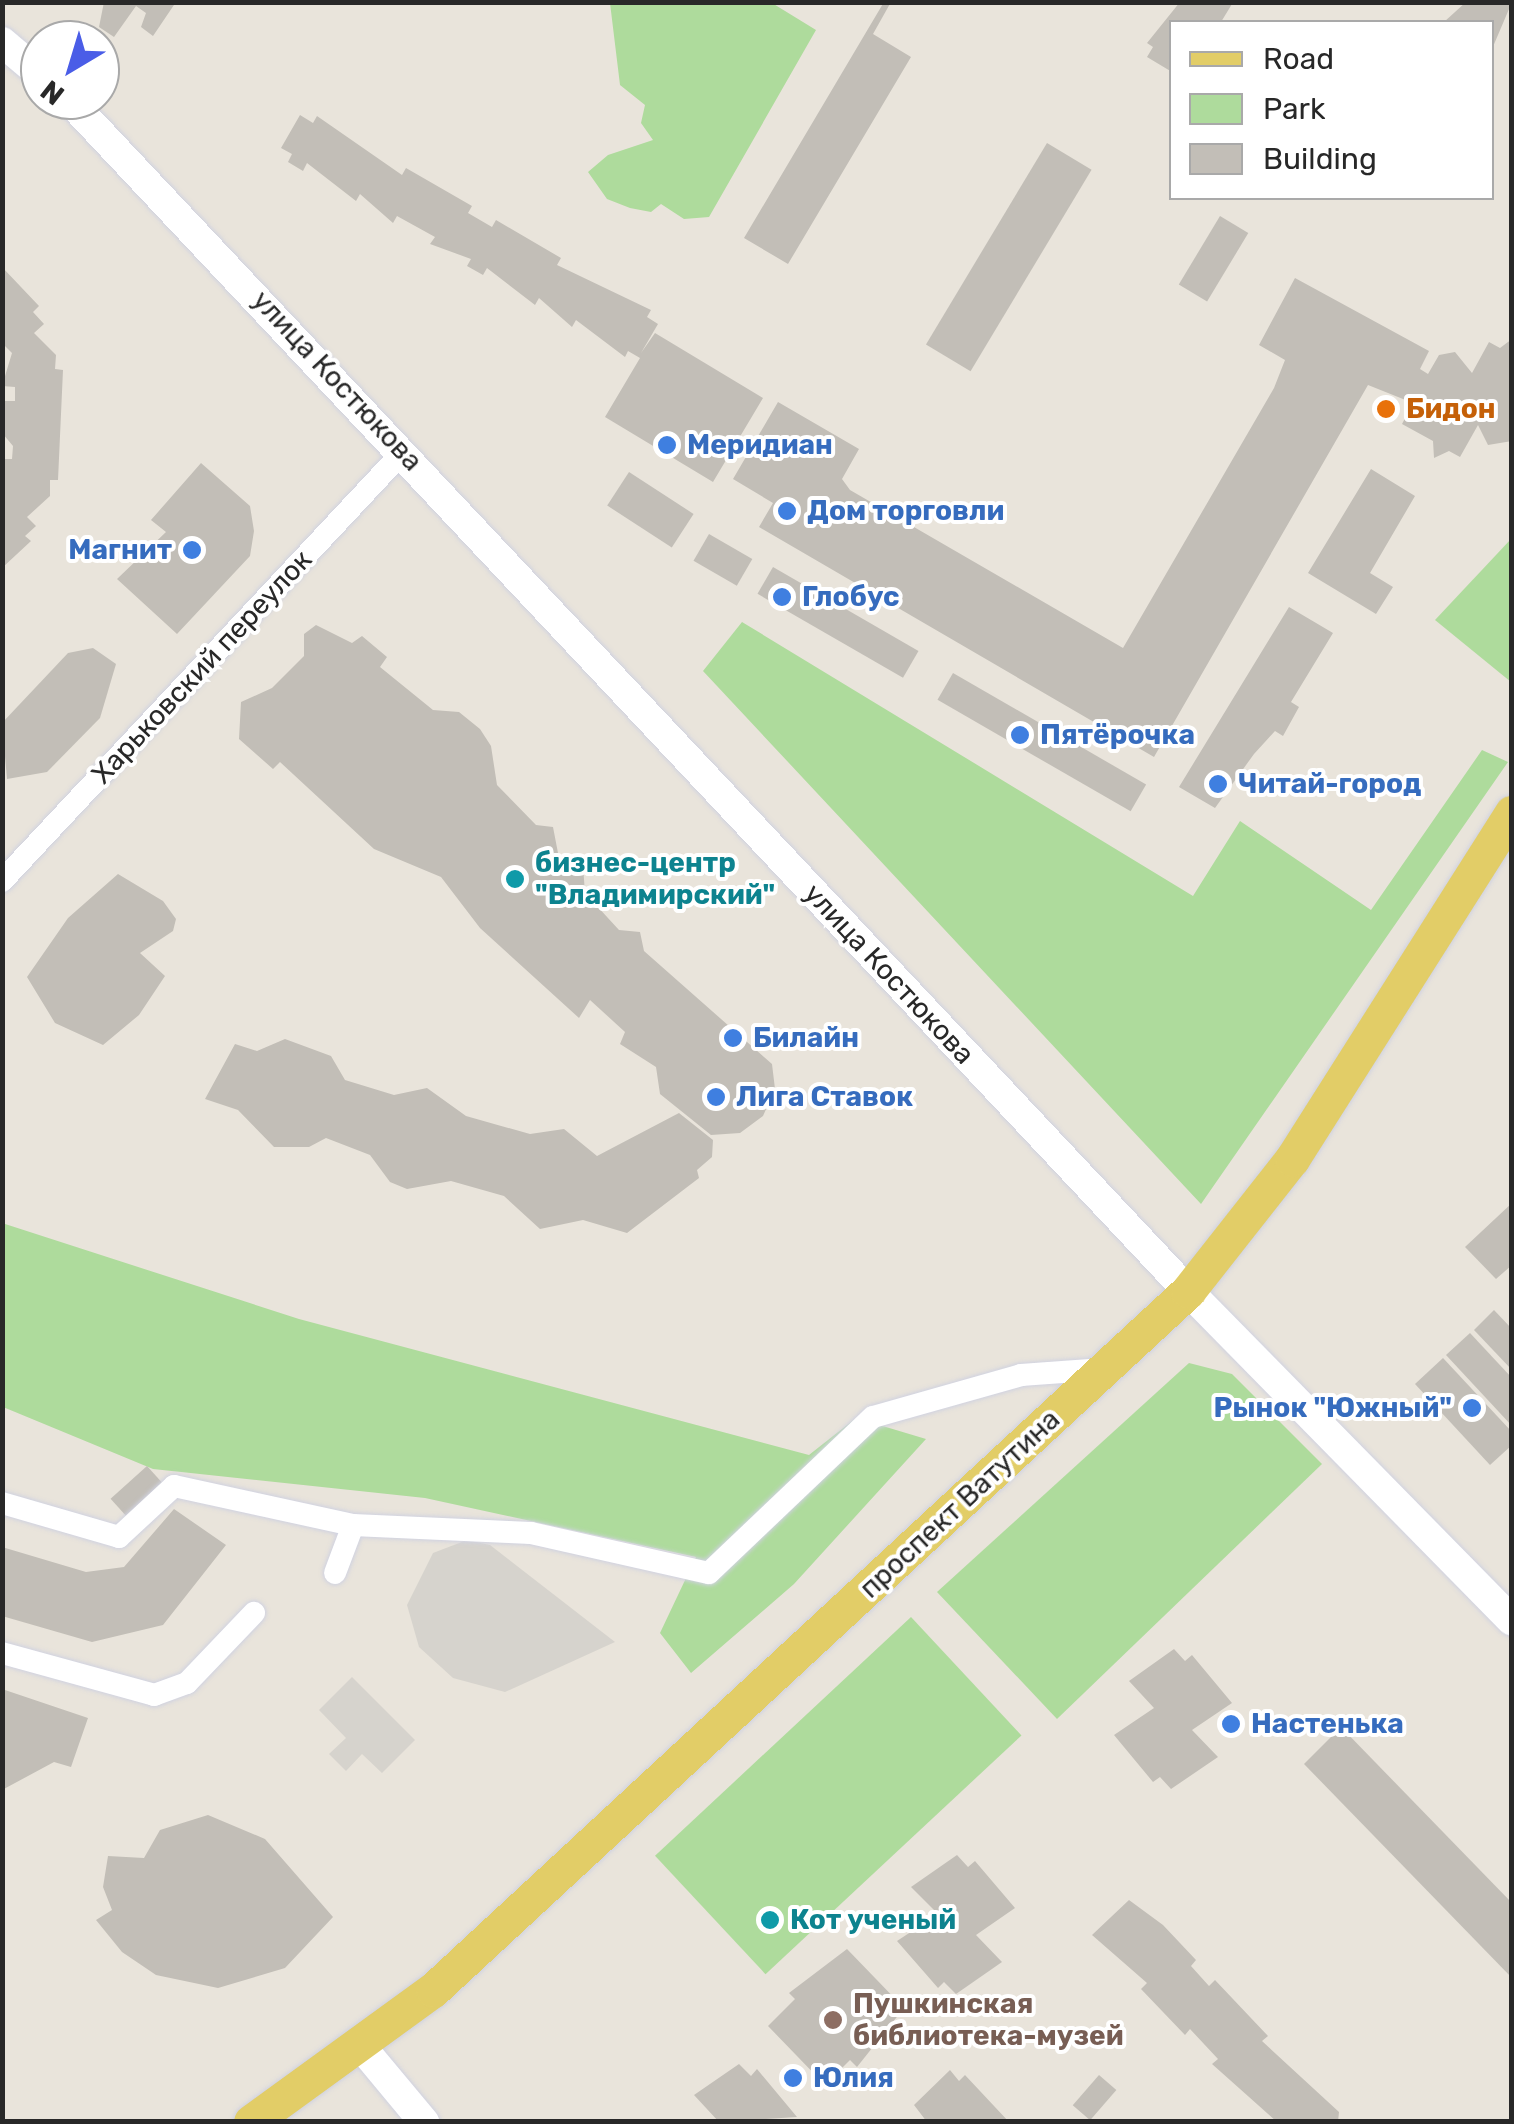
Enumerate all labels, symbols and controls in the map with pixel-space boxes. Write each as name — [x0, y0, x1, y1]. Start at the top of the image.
north arrow — [20, 20, 120, 120]
legend — [1169, 20, 1494, 200]
text: Road — [1263, 41, 1334, 77]
text: N — [34, 73, 71, 112]
text: Park — [1263, 91, 1325, 127]
text: Building — [1263, 141, 1377, 177]
street label: улица Костюкова — [245, 284, 429, 478]
place label: Бидон — [1406, 392, 1496, 426]
marker: Бидон — [1375, 398, 1397, 420]
place label: Меридиан — [687, 428, 833, 462]
marker: Меридиан — [656, 434, 678, 456]
place label: Дом торговли — [807, 494, 1004, 528]
marker: Дом торговли — [776, 500, 798, 522]
place label: Магнит — [68, 533, 172, 567]
marker: Магнит — [181, 539, 203, 561]
street label: Харьковский переулок — [85, 543, 319, 791]
place label: Глобус — [802, 580, 899, 614]
marker: Глобус — [771, 586, 793, 608]
place label: Пятёрочка — [1040, 718, 1195, 752]
marker: Пятёрочка — [1009, 724, 1031, 746]
place label: Читай-город — [1238, 767, 1421, 801]
marker: Читай-город — [1207, 773, 1229, 795]
place label: бизнес-центр "Владимирский" — [535, 846, 775, 912]
marker: бизнес-центр "Владимирский" — [504, 868, 526, 890]
street label: улица Костюкова — [797, 877, 981, 1071]
place label: Билайн — [753, 1021, 859, 1055]
marker: Билайн — [722, 1027, 744, 1049]
place label: Лига Ставок — [736, 1080, 913, 1114]
marker: Лига Ставок — [705, 1086, 727, 1108]
place label: Рынок "Южный" — [1214, 1391, 1452, 1425]
marker: Рынок "Южный" — [1461, 1397, 1483, 1419]
street label: проспект Ватутина — [853, 1403, 1067, 1605]
place label: Настенька — [1251, 1707, 1404, 1741]
marker: Настенька — [1220, 1713, 1242, 1735]
place label: Кот ученый — [790, 1903, 956, 1937]
marker: Кот ученый — [759, 1909, 781, 1931]
place label: Пушкинская библиотека-музей — [853, 1987, 1124, 2053]
marker: Пушкинская библиотека-музей — [822, 2009, 844, 2031]
place label: Юлия — [813, 2061, 894, 2095]
marker: Юлия — [782, 2067, 804, 2089]

